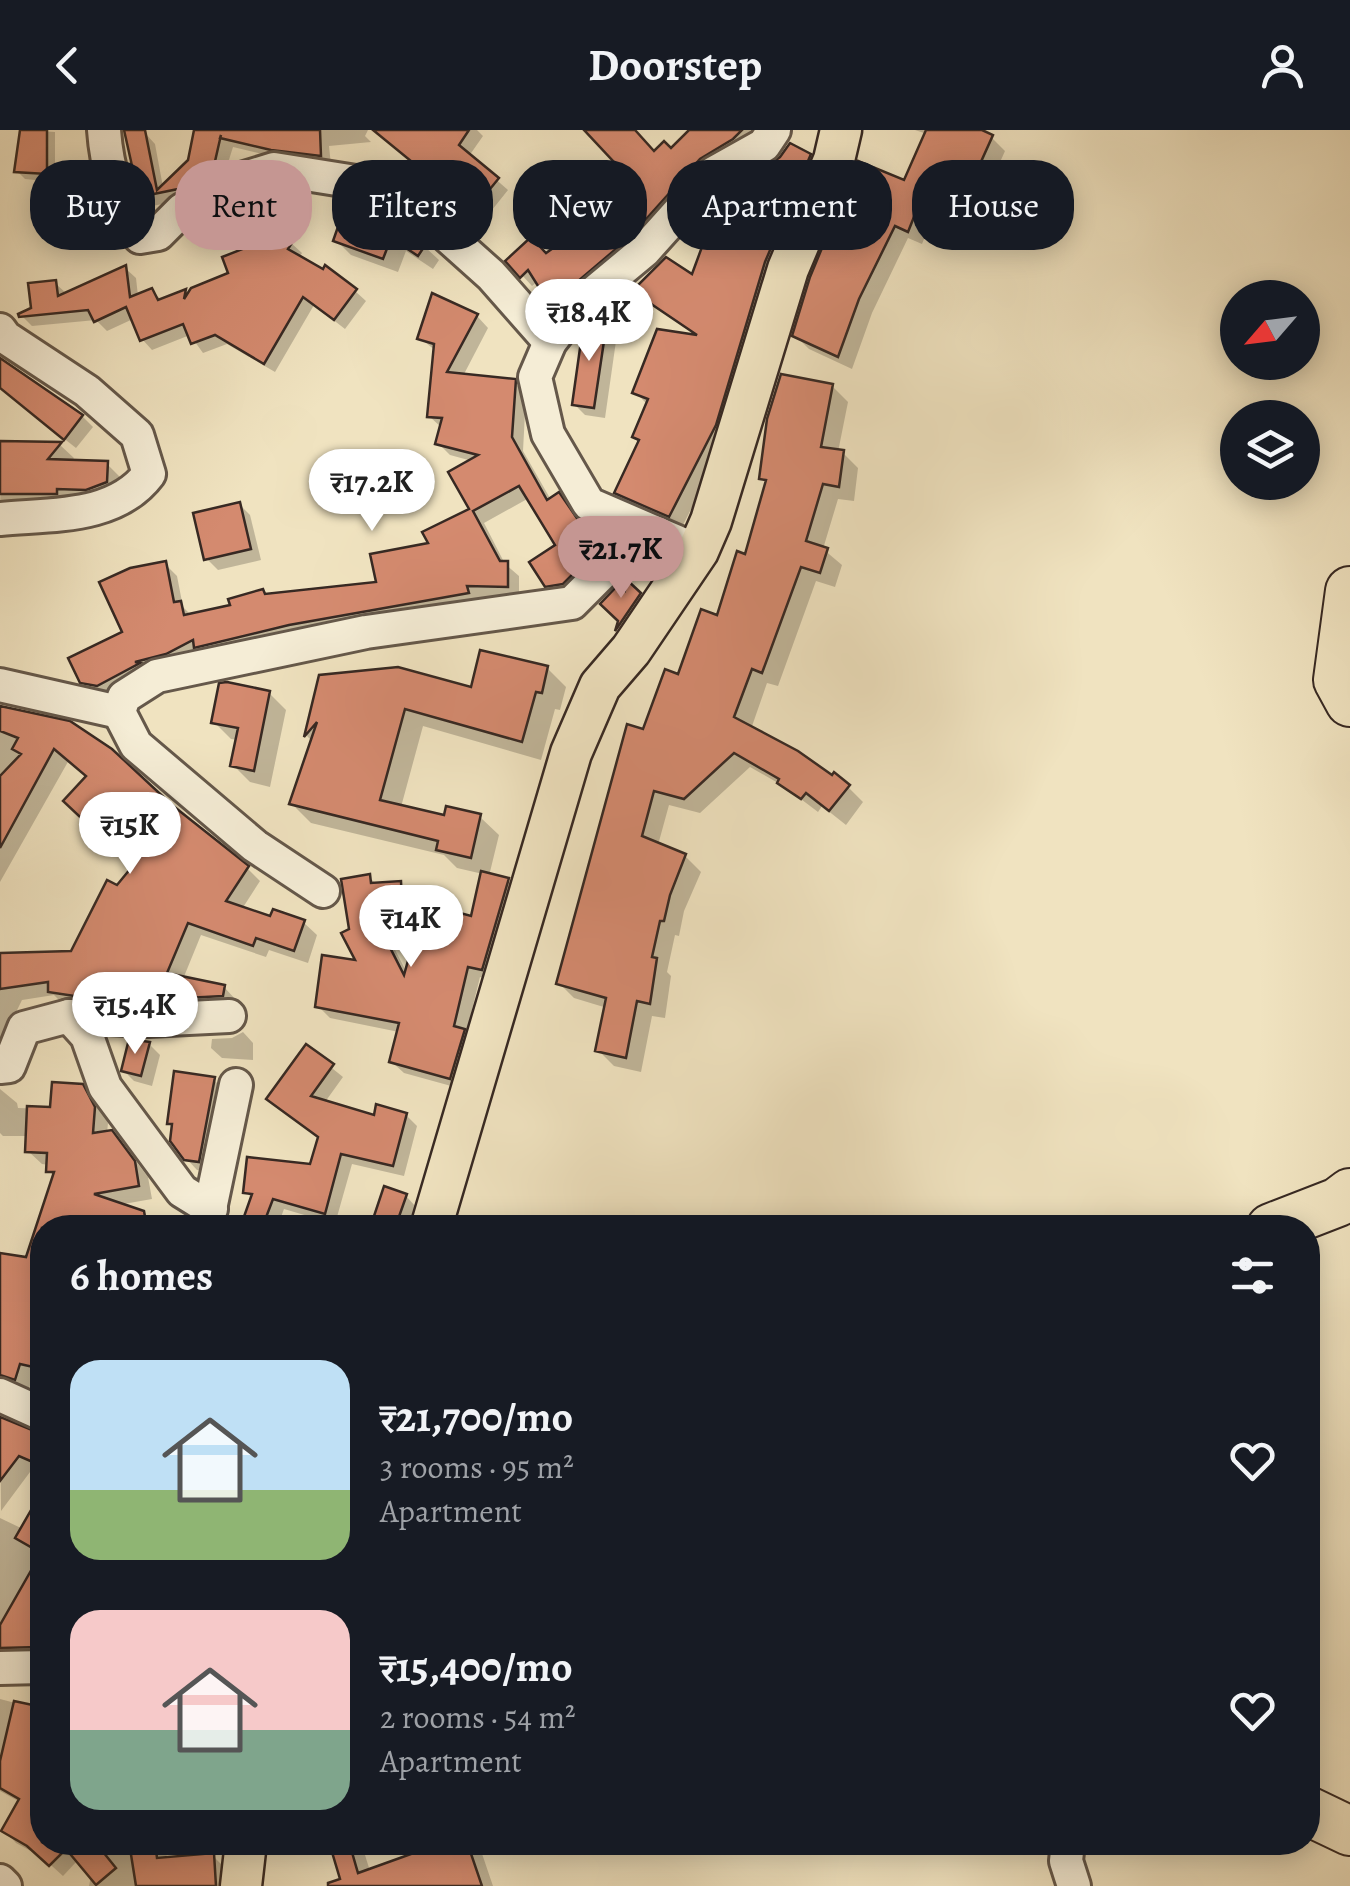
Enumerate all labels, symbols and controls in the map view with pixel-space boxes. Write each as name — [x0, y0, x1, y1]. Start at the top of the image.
text: Doorstep — [588, 34, 762, 96]
icon: back — [40, 38, 95, 93]
icon: person — [1255, 38, 1310, 93]
chip: Buy — [30, 160, 155, 250]
chip: Rent — [175, 160, 312, 250]
chip: Filters — [332, 160, 493, 250]
chip: New — [513, 160, 647, 250]
chip: Apartment — [667, 160, 892, 250]
chip: House — [912, 160, 1074, 250]
pin: ₹18.4K — [508, 279, 670, 364]
north arrow — [1220, 280, 1320, 380]
map controls — [1220, 280, 1320, 500]
text: ₹18.4K — [547, 289, 631, 333]
button: layers — [1220, 400, 1320, 500]
pin: ₹17.2K — [291, 449, 453, 534]
text: ₹17.2K — [331, 459, 413, 503]
pin: ₹21.7K — [540, 516, 702, 601]
text: ₹21.7K — [580, 526, 662, 570]
pin: ₹15K — [71, 792, 189, 877]
text: ₹15K — [101, 802, 159, 846]
pin: ₹14K — [352, 885, 470, 970]
text: ₹14K — [381, 895, 441, 939]
pin: ₹15.4K — [54, 972, 216, 1057]
text: ₹15.4K — [94, 982, 176, 1026]
text: 6 homes — [70, 1247, 213, 1304]
icon: filters — [1225, 1248, 1280, 1303]
text: ₹21,700/mo — [380, 1388, 573, 1445]
icon: home — [150, 1400, 270, 1520]
icon: heart — [1225, 1433, 1280, 1488]
text: 3 rooms · 95 m² — [380, 1445, 574, 1489]
text: Apartment — [380, 1489, 522, 1533]
text: ₹15,400/mo — [380, 1638, 573, 1695]
icon: home — [150, 1650, 270, 1770]
icon: heart — [1225, 1683, 1280, 1738]
text: 2 rooms · 54 m² — [380, 1695, 576, 1739]
text: Apartment — [380, 1739, 522, 1783]

